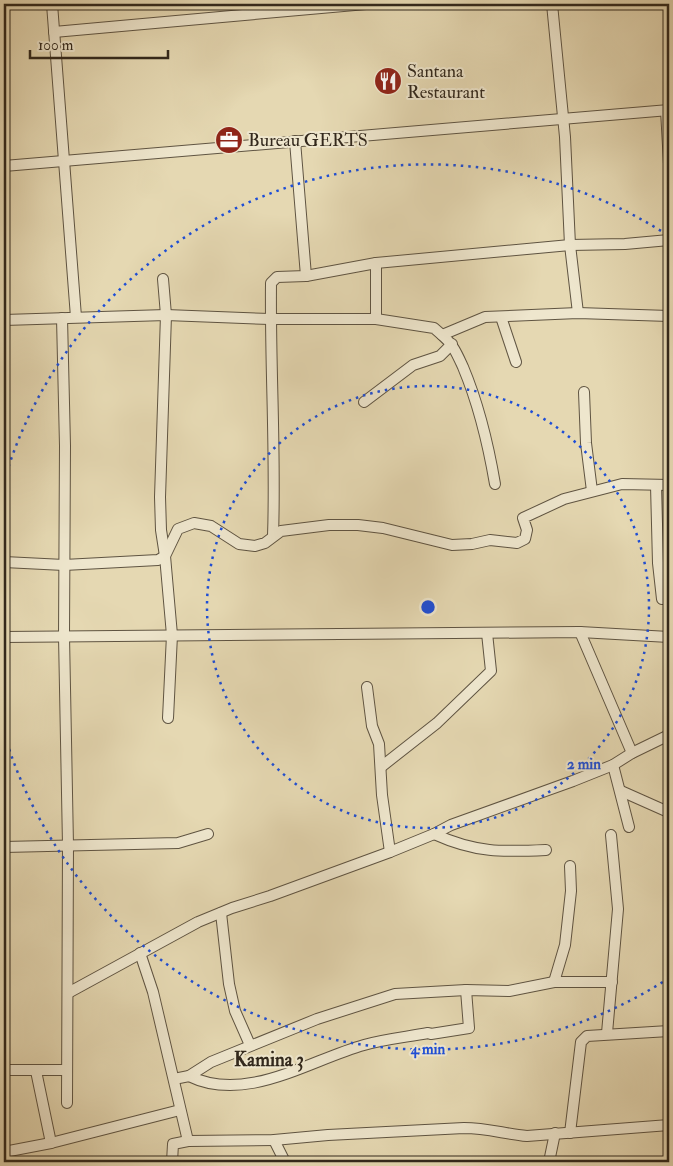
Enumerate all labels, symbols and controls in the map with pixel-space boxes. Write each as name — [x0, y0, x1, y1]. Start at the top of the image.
scale bar — [30, 28, 168, 60]
text: 100 m — [38, 36, 74, 55]
place label: Santana Restaurant — [407, 60, 485, 104]
restaurant icon: Santana Restaurant — [373, 66, 403, 96]
office icon: Bureau GERTS — [214, 125, 244, 155]
place label: Bureau GERTS — [248, 129, 368, 152]
centre of rings — [419, 598, 437, 616]
text: 2 min — [567, 755, 601, 774]
text: 4 min — [410, 1040, 446, 1059]
district label: Kamina 3 — [234, 1048, 304, 1072]

